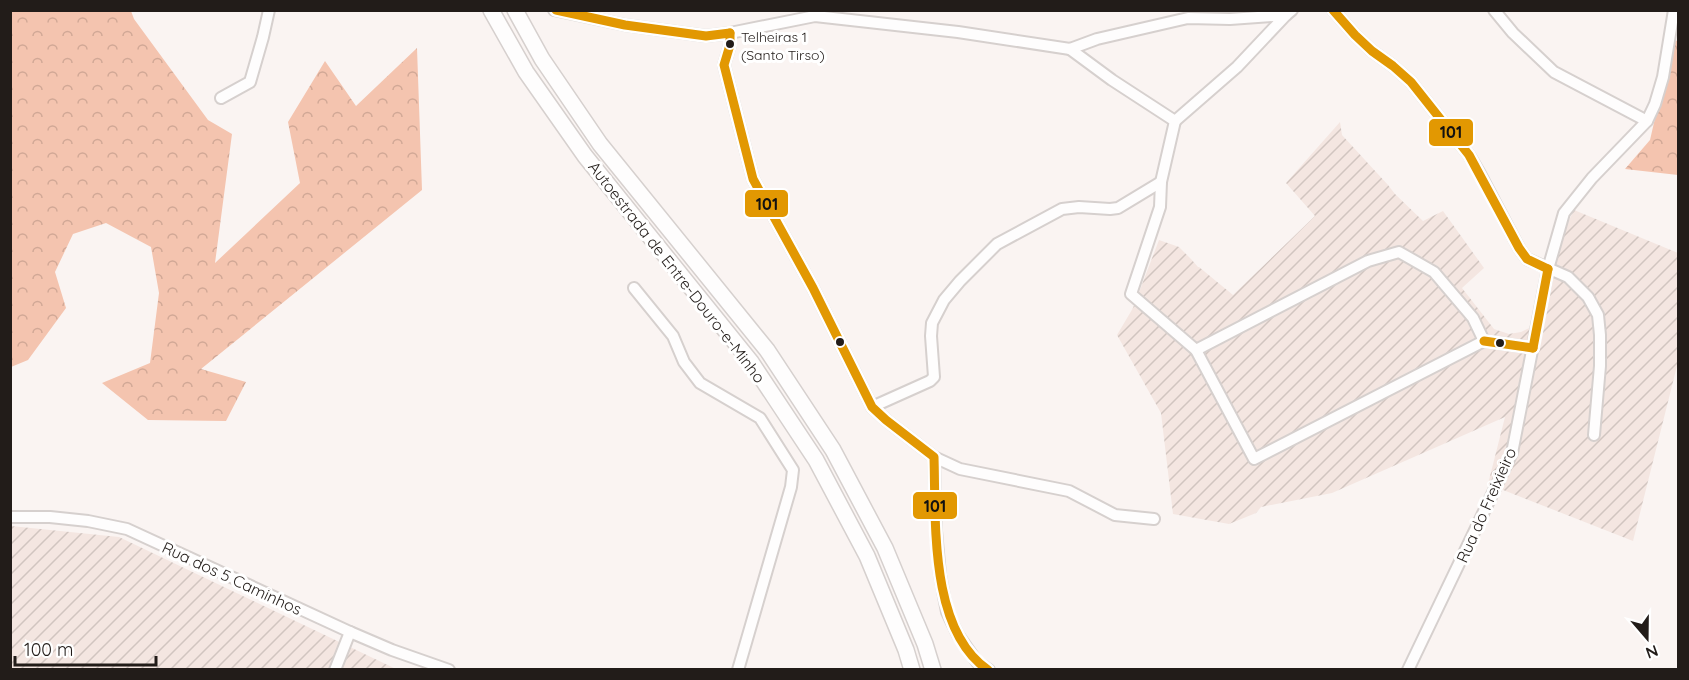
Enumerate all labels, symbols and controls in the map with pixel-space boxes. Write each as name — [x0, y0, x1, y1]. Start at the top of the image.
place label: Telheiras 1 (Santo Tirso) — [741, 28, 825, 64]
marker: Telheiras 1 (Santo Tirso) — [724, 38, 736, 50]
line badge: 101 — [1428, 118, 1474, 147]
text: 101 — [1440, 122, 1462, 142]
street label: Autoestrada de Entre-Douro-e-Minho — [584, 157, 770, 387]
line badge: 101 — [744, 189, 789, 218]
text: 101 — [756, 194, 778, 214]
unlabelled marker — [834, 336, 846, 348]
unlabelled marker — [1494, 337, 1506, 349]
street label: Rua do Freixieiro — [1452, 444, 1520, 566]
line badge: 101 — [912, 491, 958, 520]
text: 101 — [924, 496, 946, 516]
street label: Rua dos 5 Caminhos — [159, 537, 305, 619]
north arrow — [1617, 608, 1677, 668]
scale bar — [15, 629, 156, 667]
text: 100 m — [24, 638, 73, 661]
text: N — [1643, 641, 1661, 664]

